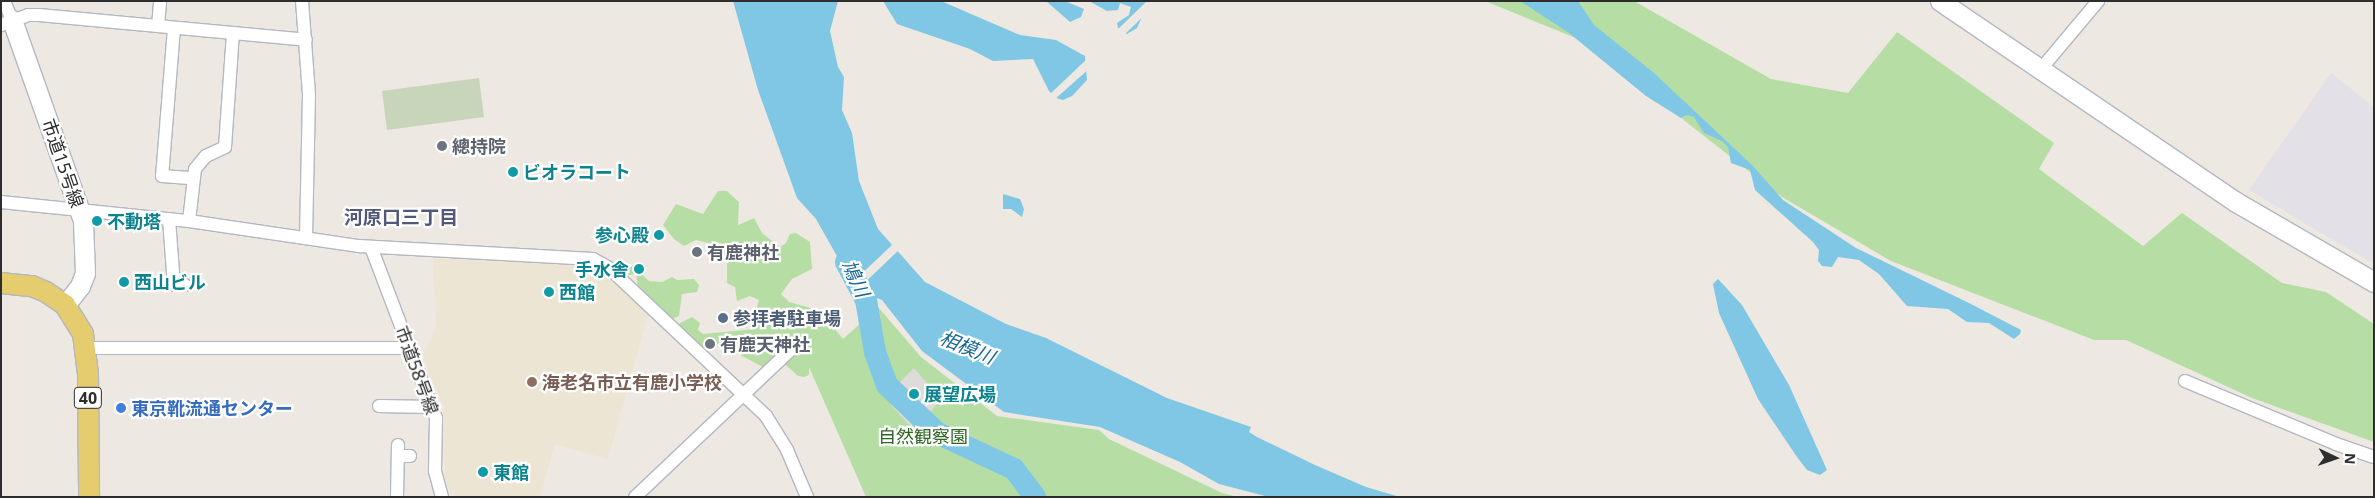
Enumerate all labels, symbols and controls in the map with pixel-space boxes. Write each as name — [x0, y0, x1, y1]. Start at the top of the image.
street label: 市道15号線 — [38, 116, 88, 210]
place label: 總持院 — [452, 135, 506, 157]
marker: 總持院 — [436, 140, 448, 152]
place label: ビオラコート — [523, 161, 631, 183]
marker: ビオラコート — [507, 166, 519, 178]
district label: 河原口三丁目 — [344, 207, 458, 229]
place label: 不動塔 — [107, 210, 161, 232]
marker: 不動塔 — [91, 215, 103, 227]
place label: 参心殿 — [595, 224, 649, 246]
marker: 参心殿 — [653, 229, 665, 241]
place label: 有鹿神社 — [707, 241, 779, 263]
marker: 有鹿神社 — [691, 246, 703, 258]
water label: 鳩川 — [837, 257, 873, 301]
place label: 手水舎 — [575, 258, 629, 280]
marker: 手水舎 — [633, 263, 645, 275]
place label: 西山ビル — [134, 271, 206, 293]
marker: 西山ビル — [118, 276, 130, 288]
place label: 西館 — [559, 281, 595, 303]
marker: 西館 — [543, 286, 555, 298]
place label: 参拝者駐車場 — [733, 307, 841, 329]
marker: 参拝者駐車場 — [717, 312, 729, 324]
street label: 市道58号線 — [391, 323, 443, 417]
water label: 相模川 — [936, 327, 998, 369]
place label: 有鹿天神社 — [720, 333, 810, 355]
marker: 有鹿天神社 — [704, 338, 716, 350]
place label: 海老名市立有鹿小学校 — [542, 371, 722, 393]
marker: 海老名市立有鹿小学校 — [526, 376, 538, 388]
place label: 展望広場 — [924, 383, 996, 405]
road number: 40 — [73, 384, 103, 412]
marker: 展望広場 — [908, 388, 920, 400]
place label: 東京靴流通センター — [131, 397, 293, 419]
marker: 東京靴流通センター — [115, 402, 127, 414]
park label: 自然観察園 — [878, 425, 968, 447]
north arrow — [2310, 433, 2360, 483]
text: N — [2341, 453, 2360, 465]
place label: 東館 — [493, 461, 529, 483]
marker: 東館 — [477, 466, 489, 478]

